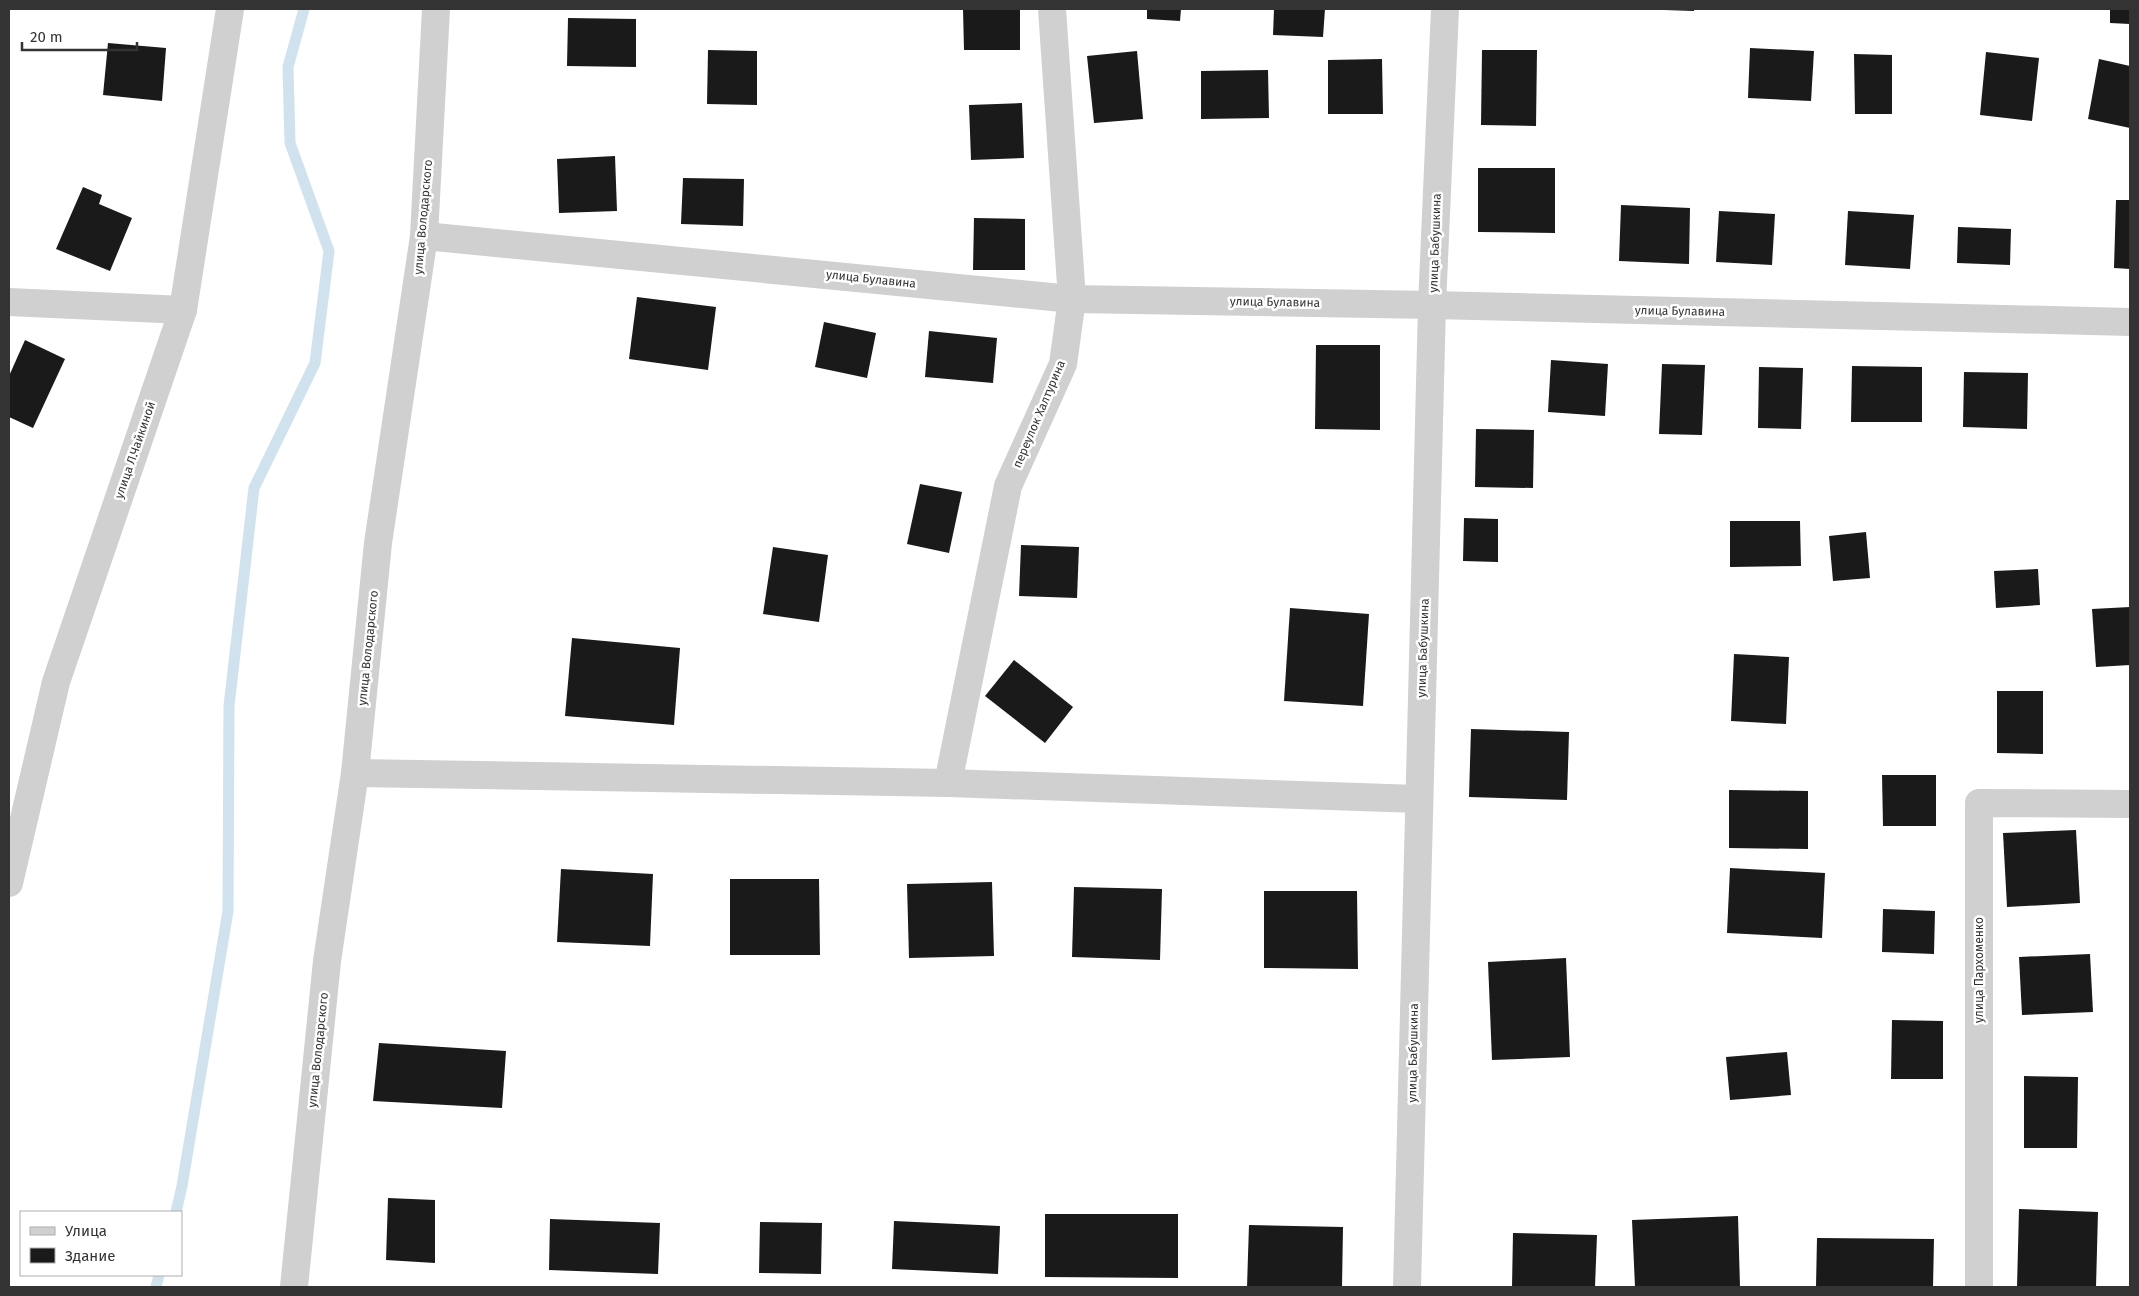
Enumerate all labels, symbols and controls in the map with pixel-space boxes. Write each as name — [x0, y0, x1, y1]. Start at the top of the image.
scale bar — [22, 20, 138, 52]
text: 20 m — [30, 28, 63, 46]
street label: улица Володарского — [411, 159, 435, 275]
street label: улица Бабушкина — [1426, 193, 1444, 293]
street label: улица Булавина — [825, 267, 917, 291]
street label: улица Булавина — [1230, 294, 1320, 310]
street label: улица Булавина — [1635, 303, 1725, 319]
street label: переулок Халтурина — [1010, 358, 1068, 470]
street label: улица Л.Чайкиной — [112, 399, 158, 501]
street label: улица Володарского — [355, 590, 381, 706]
street label: улица Бабушкина — [1414, 598, 1432, 698]
street label: улица Пархоменко — [1972, 917, 1986, 1023]
street label: улица Володарского — [305, 992, 331, 1108]
street label: улица Бабушкина — [1405, 1003, 1421, 1103]
legend — [20, 1211, 182, 1276]
text: Улица — [65, 1222, 107, 1240]
text: Здание — [65, 1247, 115, 1265]

